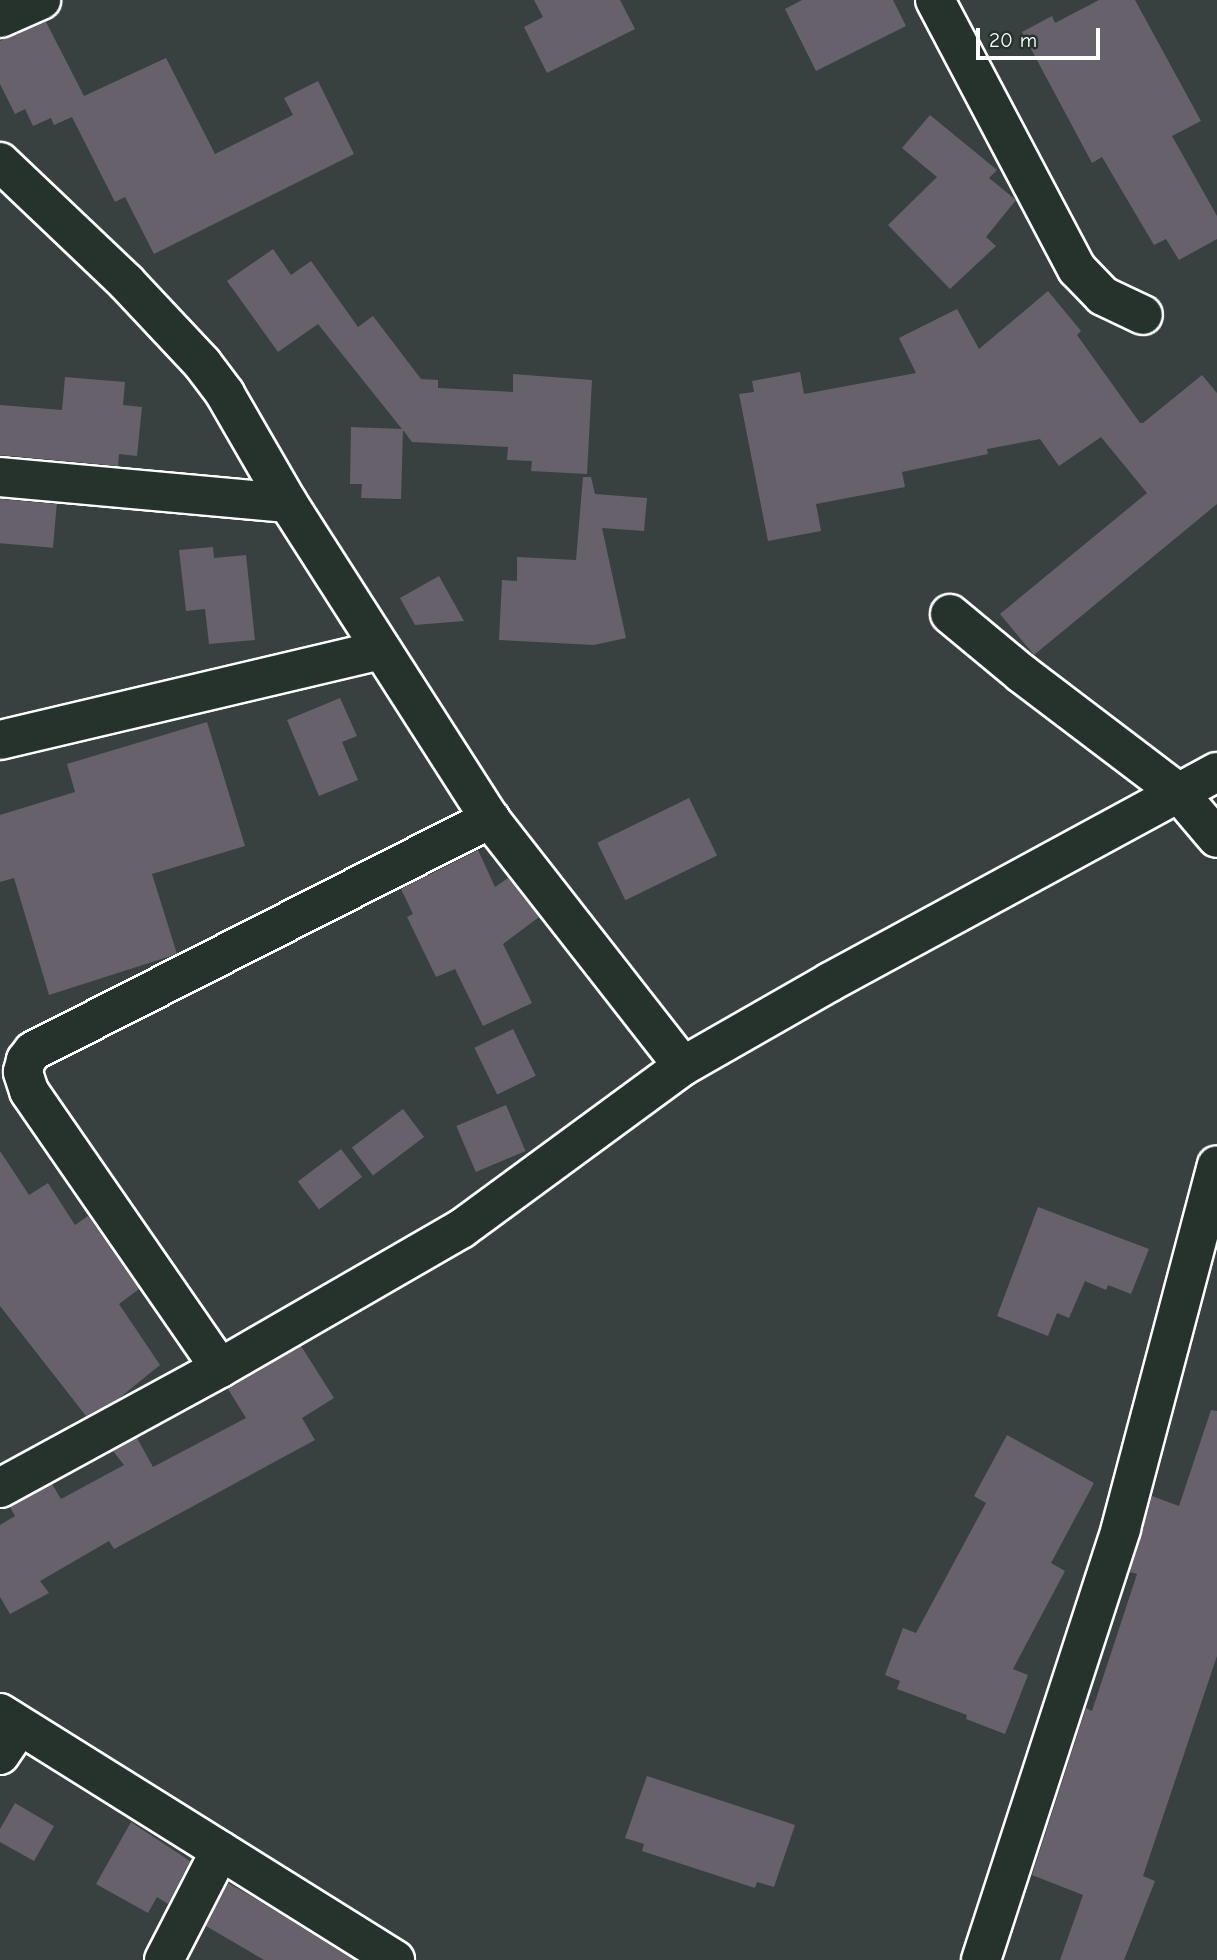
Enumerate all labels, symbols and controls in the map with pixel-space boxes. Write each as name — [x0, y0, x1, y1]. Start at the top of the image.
scale bar — [979, 14, 1103, 58]
text: 20 m — [989, 28, 1037, 52]

